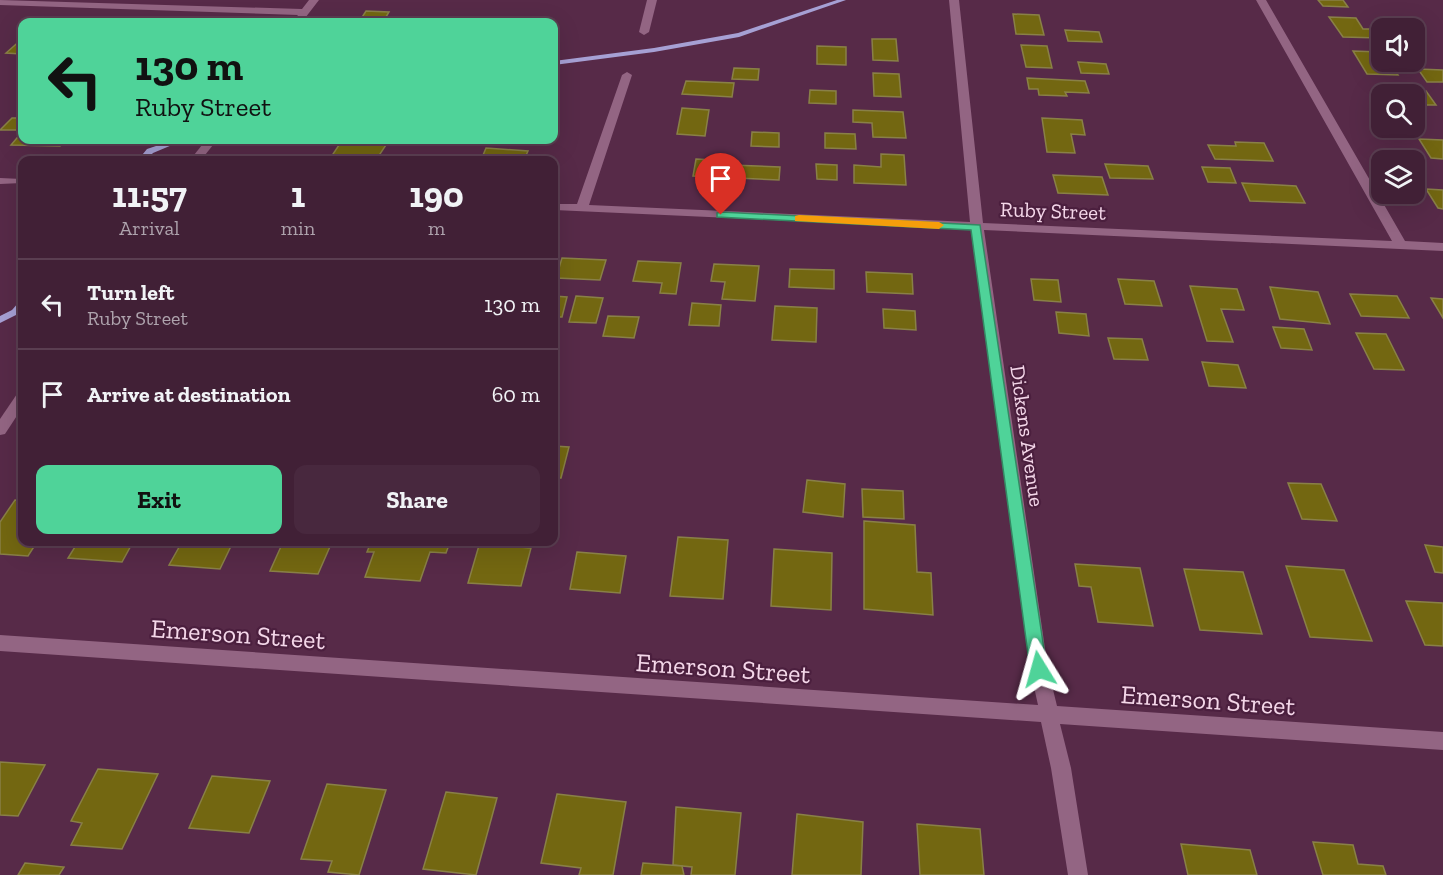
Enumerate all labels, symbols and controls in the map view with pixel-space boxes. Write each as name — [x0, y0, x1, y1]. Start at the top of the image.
map controls — [1371, 18, 1425, 204]
button: sound — [1371, 18, 1425, 72]
text: 130 m — [135, 40, 243, 91]
icon: left — [36, 42, 114, 120]
button: search — [1371, 84, 1425, 138]
text: Ruby Street — [135, 91, 271, 123]
button: layers — [1371, 150, 1425, 204]
pin — [695, 153, 746, 215]
icon: arrive — [704, 162, 737, 195]
text: 11:57 — [112, 173, 187, 216]
text: 1 — [291, 173, 305, 216]
text: 190 — [409, 173, 464, 216]
street label: Ruby Street — [1000, 196, 1107, 225]
text: Arrival — [119, 216, 180, 240]
text: min — [281, 216, 315, 240]
text: m — [428, 216, 445, 240]
text: Turn left — [87, 279, 174, 306]
icon: left — [36, 288, 69, 321]
text: 130 m — [484, 291, 540, 318]
text: Ruby Street — [87, 306, 188, 330]
street label: Dickens Avenue — [1005, 364, 1050, 508]
icon: arrive — [36, 378, 69, 411]
text: Arrive at destination — [87, 381, 290, 408]
text: 60 m — [492, 381, 540, 408]
button: Exit — [36, 465, 282, 534]
button: Share — [294, 465, 540, 534]
street label: Emerson Street — [150, 612, 327, 656]
position arrow — [1007, 637, 1071, 701]
street label: Emerson Street — [635, 646, 812, 690]
street label: Emerson Street — [1120, 678, 1297, 722]

